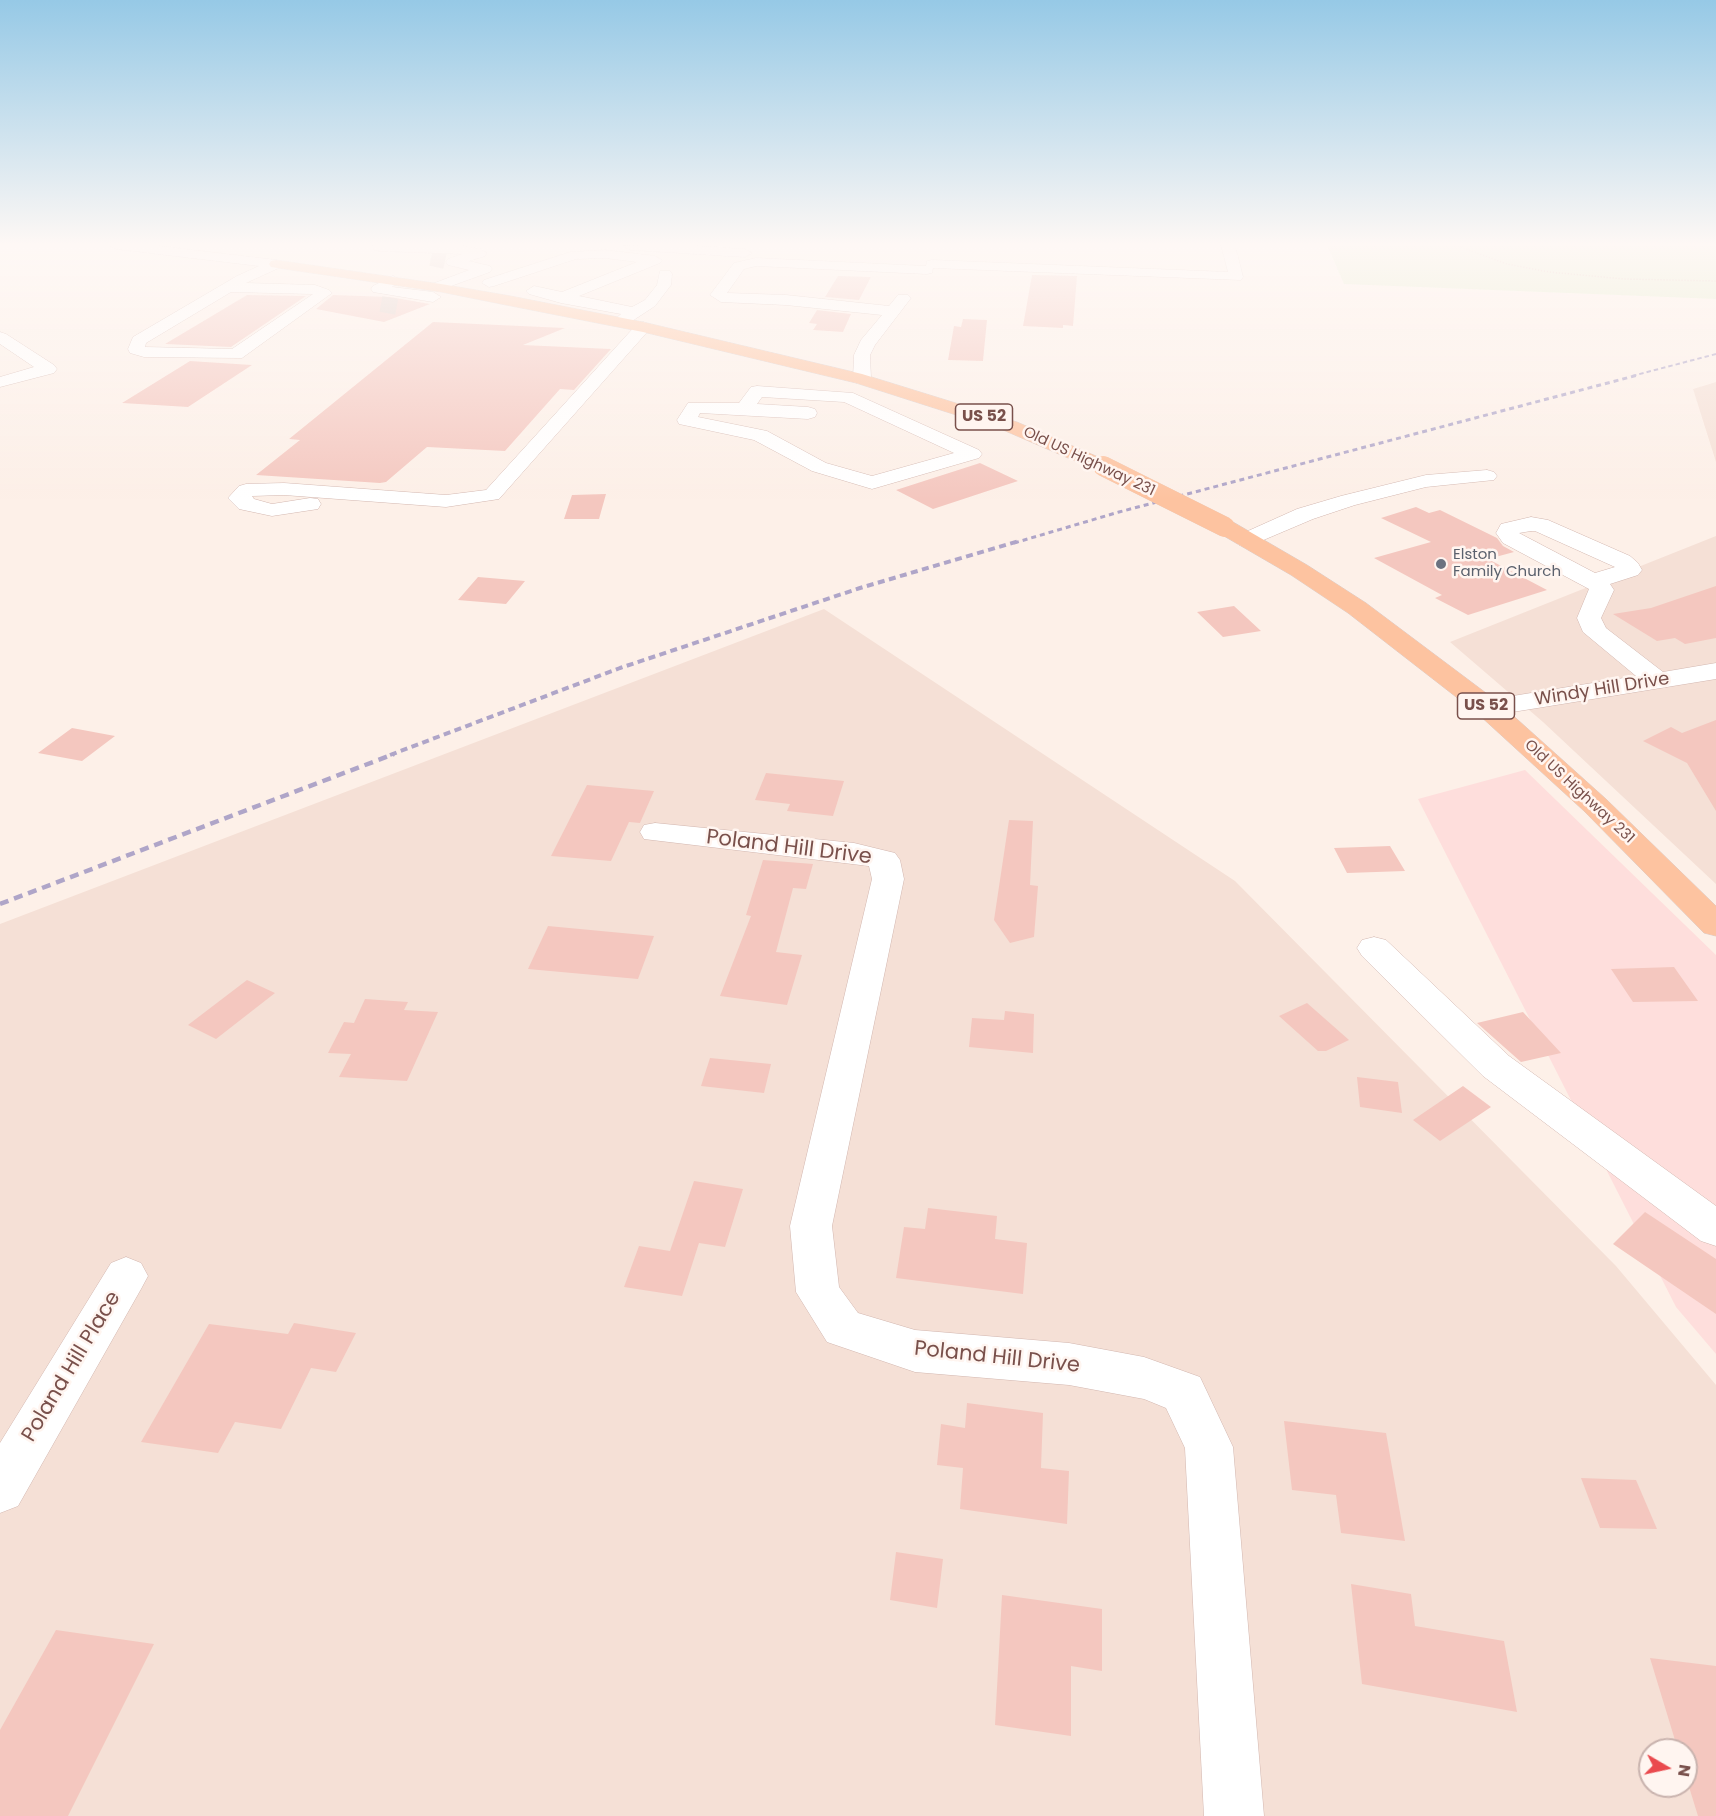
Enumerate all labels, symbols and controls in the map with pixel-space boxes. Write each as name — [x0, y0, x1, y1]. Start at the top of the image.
road number: US 52 — [956, 404, 1012, 430]
street label: Old US Highway 231 — [1020, 424, 1158, 500]
place label: Elston Family Church — [1453, 546, 1561, 581]
marker: Elston Family Church — [1434, 557, 1448, 571]
street label: Windy Hill Drive — [1533, 669, 1671, 711]
road number: US 52 — [1458, 693, 1514, 719]
street label: Old US Highway 231 — [1520, 736, 1638, 848]
street label: Poland Hill Drive — [705, 825, 873, 871]
street label: Poland Hill Place — [17, 1287, 127, 1447]
street label: Poland Hill Drive — [913, 1337, 1081, 1379]
north arrow — [1638, 1738, 1698, 1798]
text: N — [1672, 1763, 1697, 1778]

